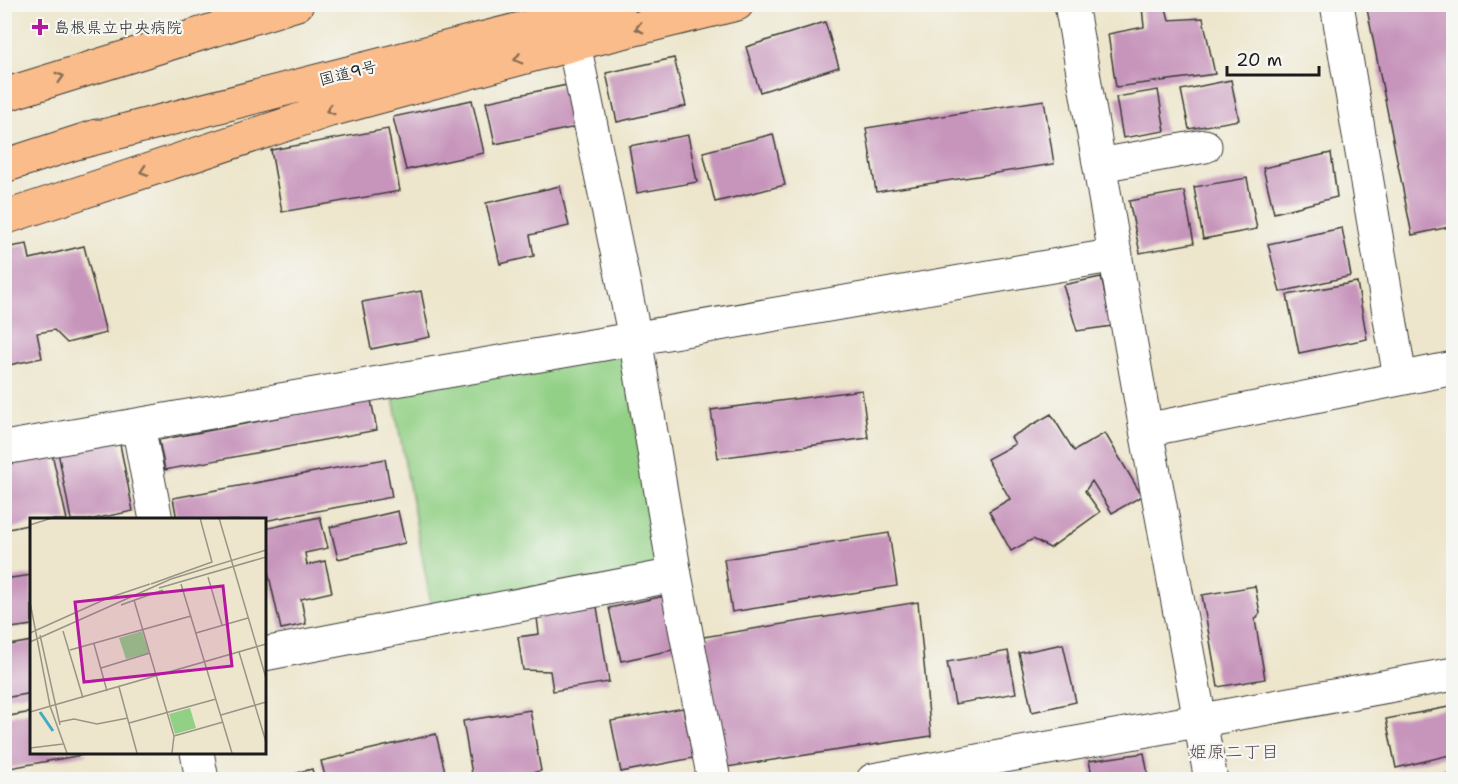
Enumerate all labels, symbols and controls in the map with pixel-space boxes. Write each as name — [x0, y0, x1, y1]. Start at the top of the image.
place label: 島根県立中央病院 — [54, 17, 182, 38]
marker: 島根県立中央病院 — [31, 18, 49, 36]
one-way arrow — [634, 21, 644, 34]
scale bar — [1227, 39, 1318, 77]
text: 20 m — [1236, 48, 1282, 72]
one-way arrow — [513, 52, 524, 64]
street label: 国道9号 — [317, 56, 379, 90]
one-way arrow — [54, 72, 65, 84]
one-way arrow — [325, 103, 336, 115]
one-way arrow — [139, 164, 150, 177]
inset map — [30, 518, 266, 754]
district label: 姫原二丁目 — [1189, 740, 1279, 764]

